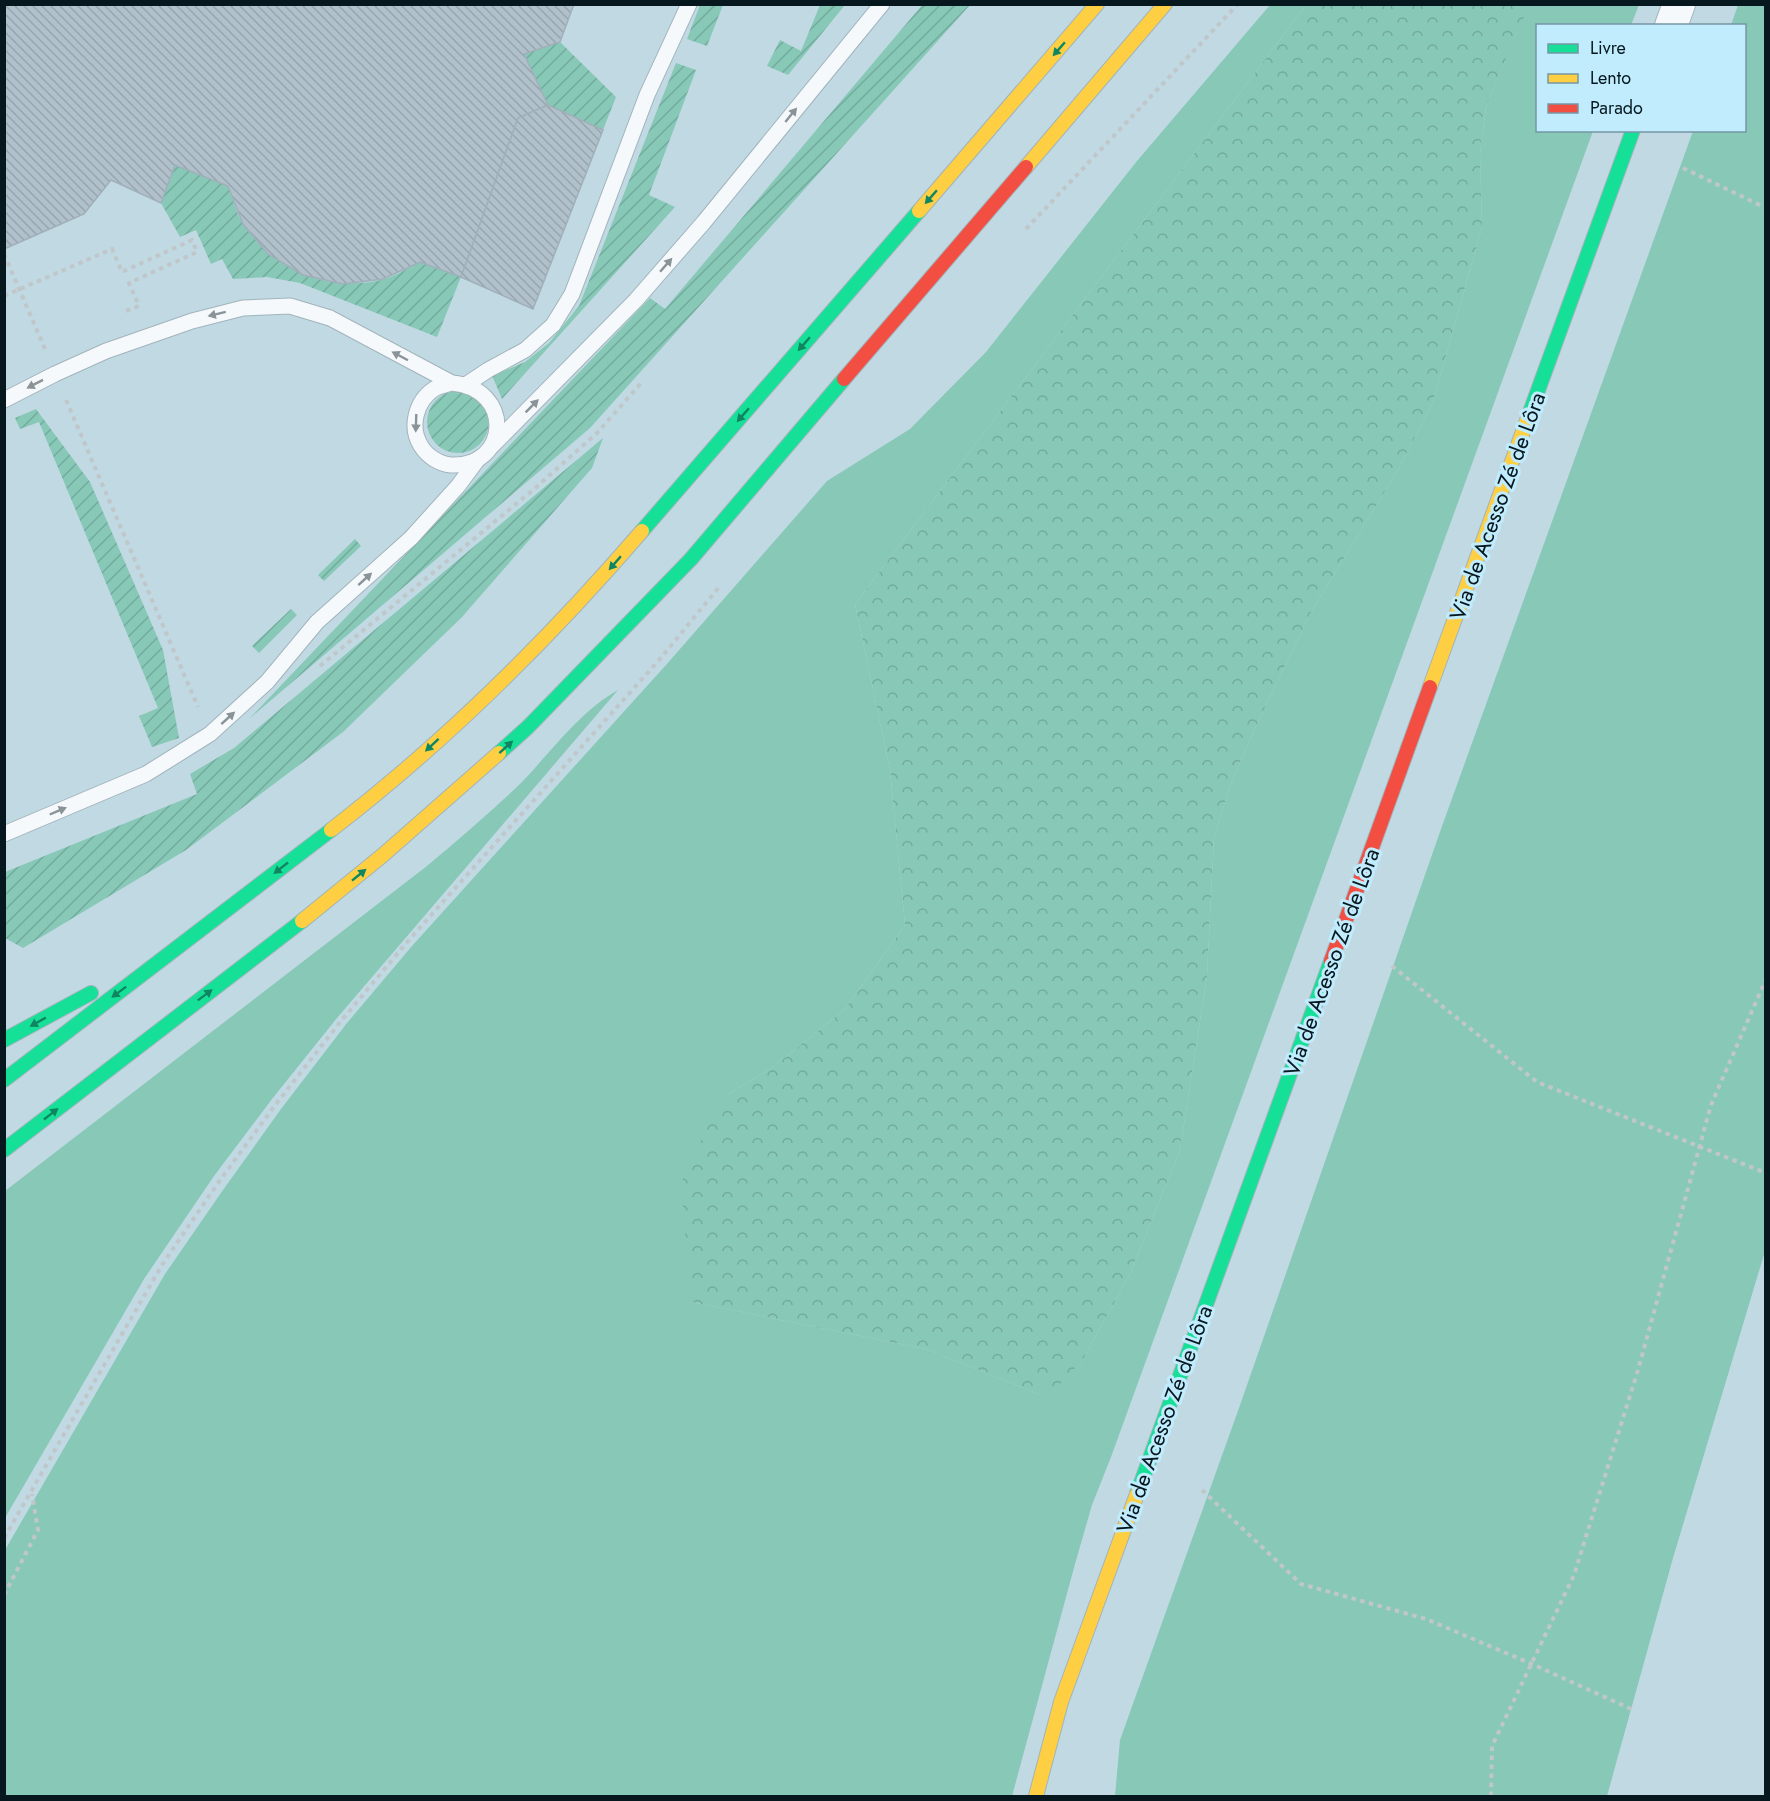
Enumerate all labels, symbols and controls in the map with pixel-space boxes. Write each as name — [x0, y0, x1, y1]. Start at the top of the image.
legend — [1536, 24, 1746, 132]
text: Livre — [1590, 35, 1626, 61]
one-way arrow — [1053, 41, 1066, 56]
text: Lento — [1590, 65, 1631, 91]
text: Parado — [1590, 95, 1643, 121]
one-way arrow — [785, 107, 798, 123]
one-way arrow — [925, 189, 938, 205]
one-way arrow — [660, 257, 673, 273]
one-way arrow — [208, 310, 226, 320]
one-way arrow — [798, 336, 811, 351]
one-way arrow — [391, 351, 408, 361]
one-way arrow — [27, 379, 44, 389]
street label: Via de Acesso Zé de Lôra — [1441, 388, 1553, 624]
one-way arrow — [524, 399, 538, 413]
one-way arrow — [736, 408, 749, 423]
one-way arrow — [412, 413, 421, 432]
one-way arrow — [609, 555, 622, 570]
one-way arrow — [357, 573, 372, 586]
one-way arrow — [220, 712, 235, 725]
one-way arrow — [425, 738, 440, 751]
one-way arrow — [498, 741, 513, 754]
one-way arrow — [50, 806, 68, 816]
street label: Via de Acesso Zé de Lôra — [1275, 844, 1387, 1080]
one-way arrow — [274, 862, 289, 874]
one-way arrow — [351, 869, 366, 881]
one-way arrow — [112, 986, 128, 998]
one-way arrow — [197, 989, 212, 1001]
one-way arrow — [30, 1017, 47, 1027]
one-way arrow — [42, 1108, 58, 1120]
street label: Via de Acesso Zé de Lôra — [1108, 1301, 1220, 1537]

